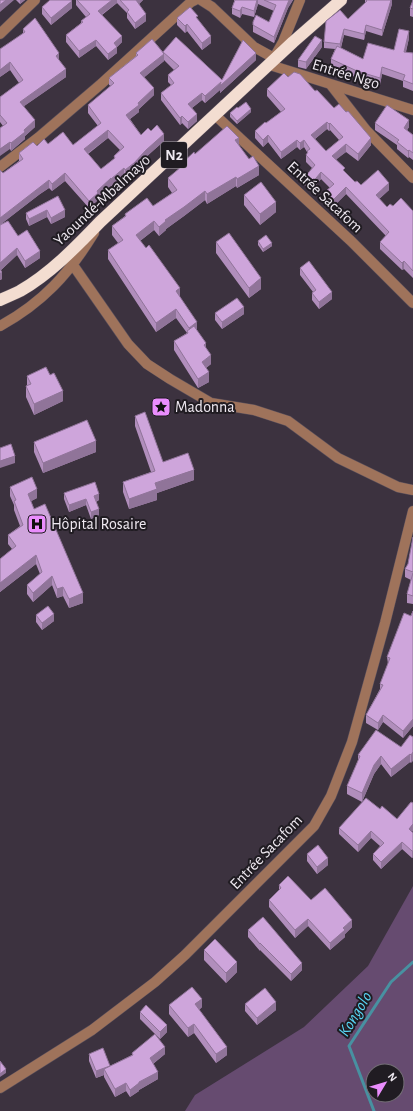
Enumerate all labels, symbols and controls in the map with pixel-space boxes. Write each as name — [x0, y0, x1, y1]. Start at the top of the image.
street label: Entrée Ngo — [310, 56, 382, 92]
road number: N2 — [161, 142, 187, 168]
street label: Yaoundé-Mbalmayo — [51, 151, 154, 249]
street label: Entrée Sacafom — [284, 158, 366, 236]
place icon: Madonna — [150, 396, 172, 418]
place label: Madonna — [175, 399, 235, 415]
hospital icon: Hôpital Rosaire — [26, 513, 48, 535]
place label: Hôpital Rosaire — [51, 516, 146, 532]
street label: Entrée Sacafom — [227, 812, 305, 892]
water label: Kongolo — [335, 989, 375, 1039]
north arrow — [365, 1063, 405, 1103]
text: N — [386, 1071, 399, 1084]

